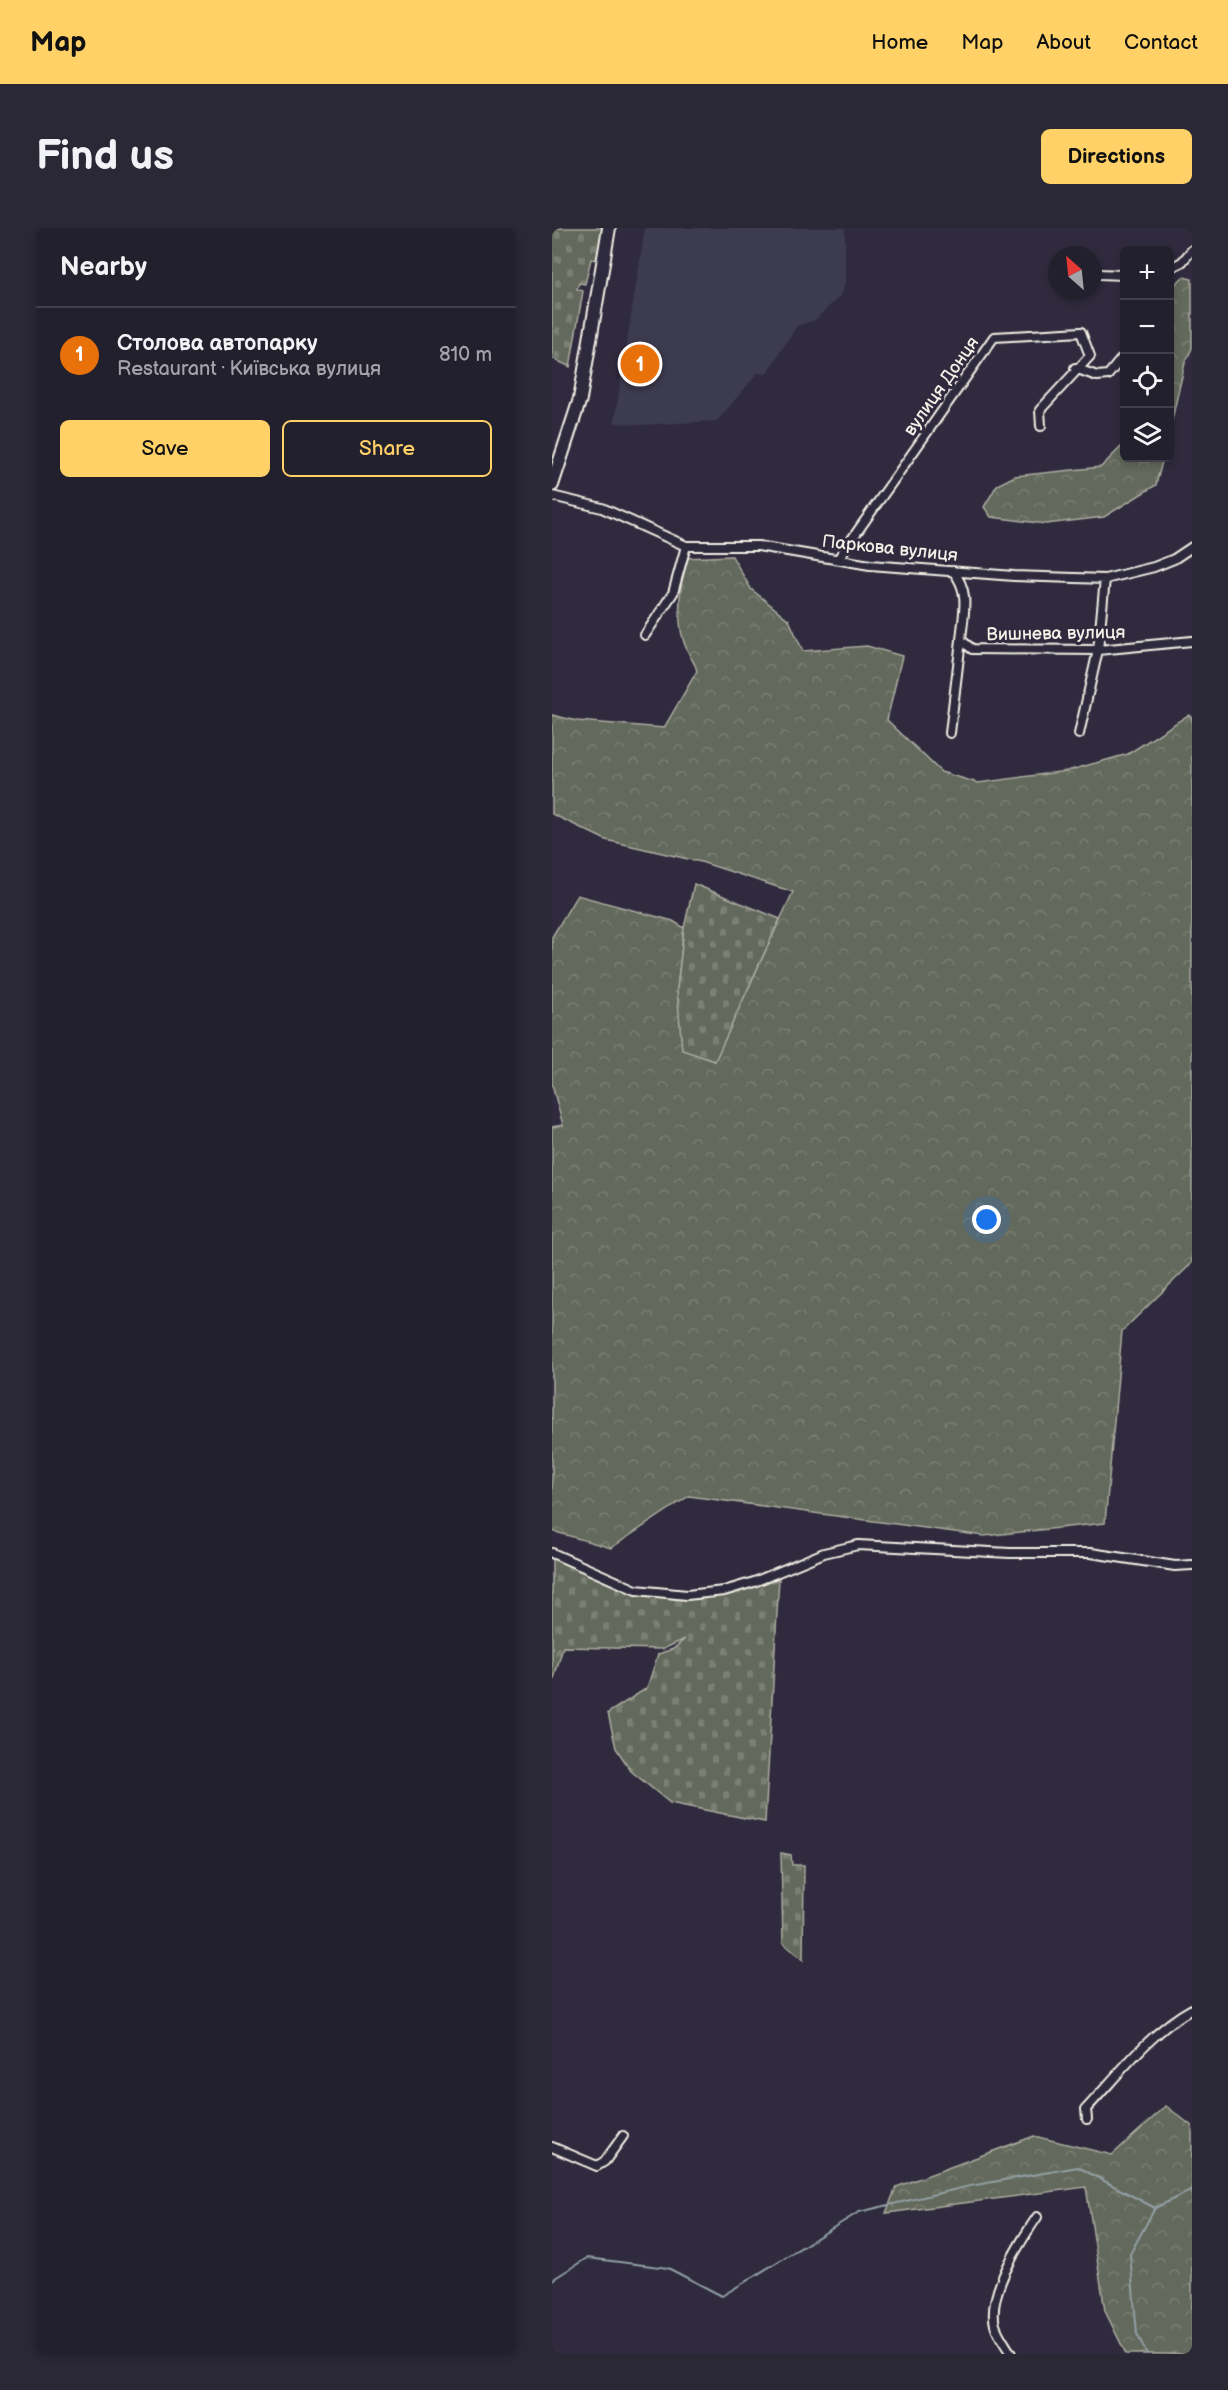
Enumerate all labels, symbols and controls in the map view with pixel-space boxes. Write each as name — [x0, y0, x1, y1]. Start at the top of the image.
text: Map — [30, 26, 86, 59]
text: Home — [871, 30, 928, 55]
text: Map — [961, 30, 1003, 55]
text: About — [1036, 30, 1091, 55]
text: Contact — [1124, 30, 1198, 55]
button: Directions — [1041, 129, 1192, 184]
text: Find us — [36, 131, 174, 182]
north arrow — [1048, 246, 1102, 300]
map controls — [1120, 246, 1174, 462]
button: + — [1120, 246, 1174, 300]
text: Nearby — [60, 252, 147, 283]
button: − — [1120, 300, 1174, 354]
text: Столова автопарку — [117, 330, 318, 357]
street label: вулиця Донця — [899, 333, 983, 440]
pin: 1 — [620, 342, 659, 386]
text: 1 — [75, 343, 84, 367]
text: 810 m — [439, 343, 492, 367]
button: locate — [1120, 354, 1174, 408]
text: Restaurant · Київська вулиця — [117, 357, 381, 381]
button: layers — [1120, 408, 1174, 462]
button: Save — [60, 420, 270, 477]
button: Share — [282, 420, 492, 477]
street label: Паркова вулиця — [821, 531, 959, 566]
street label: Вишнева вулиця — [986, 622, 1126, 645]
your location — [972, 1205, 1001, 1234]

